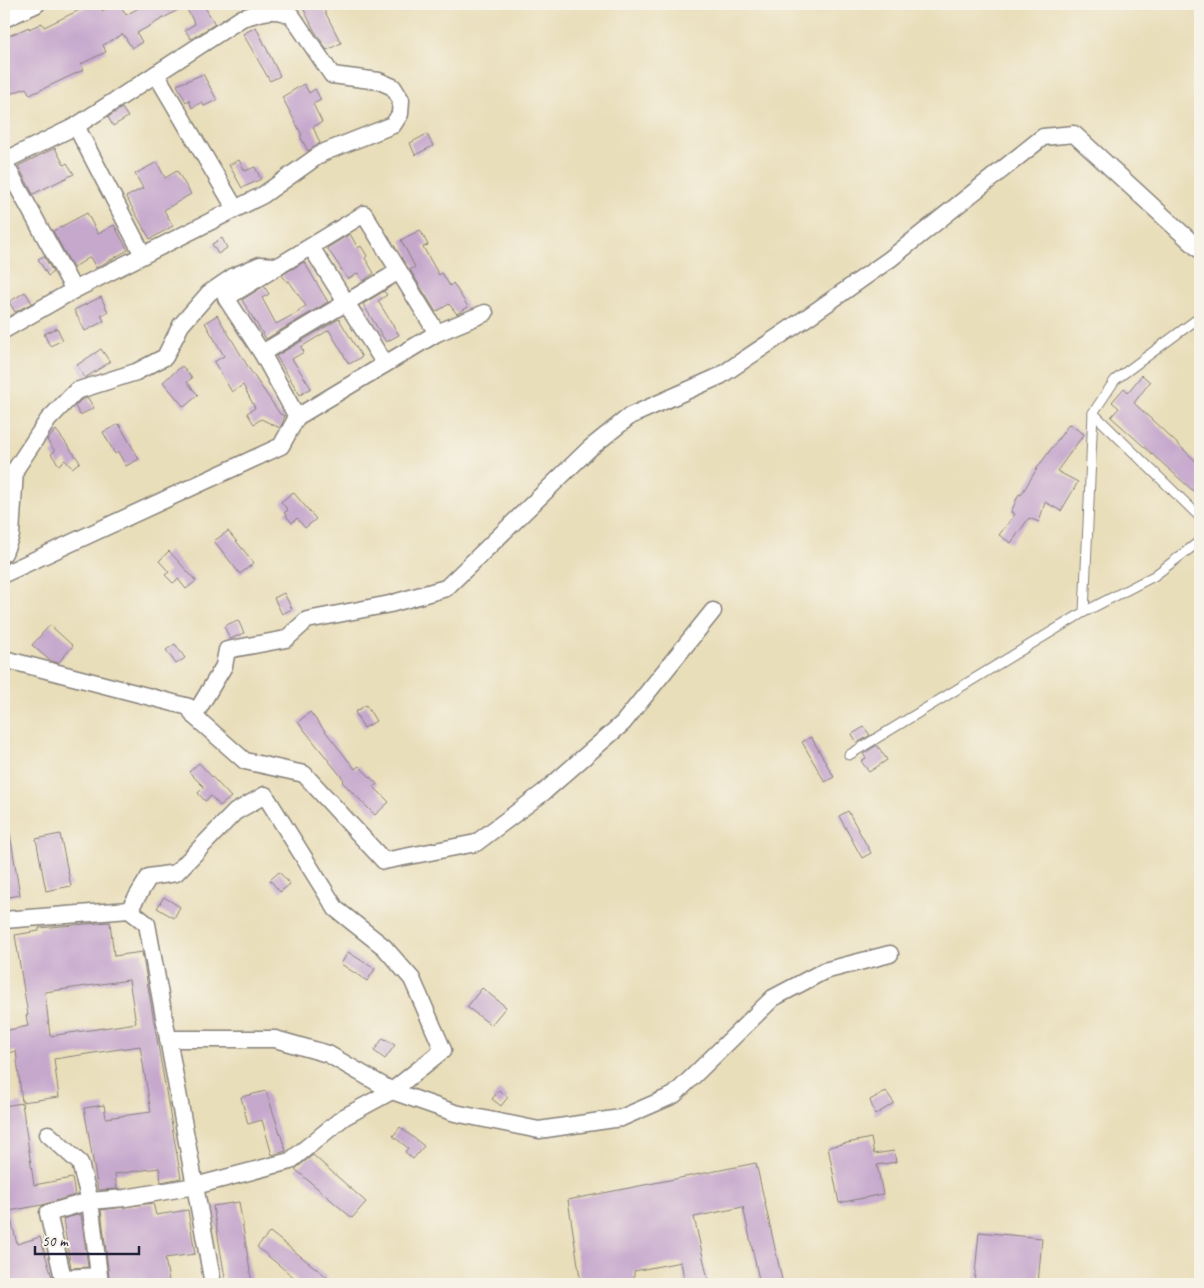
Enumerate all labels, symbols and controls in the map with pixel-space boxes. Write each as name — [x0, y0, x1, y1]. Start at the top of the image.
scale bar — [35, 1223, 139, 1255]
text: 50 m — [42, 1232, 69, 1251]

